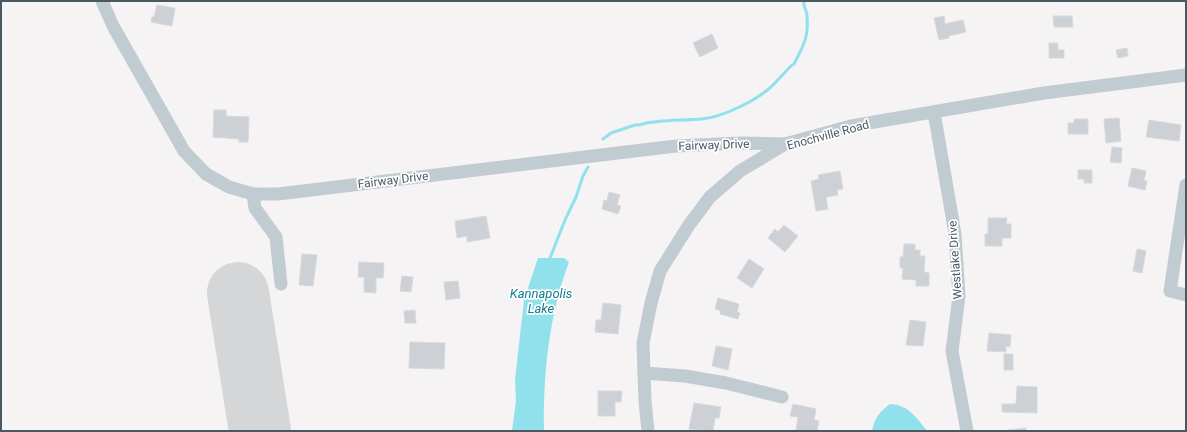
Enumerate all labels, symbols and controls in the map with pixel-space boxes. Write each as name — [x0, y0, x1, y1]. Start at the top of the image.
street label: Enochville Road — [785, 117, 871, 153]
street label: Fairway Drive — [678, 137, 750, 153]
street label: Fairway Drive — [357, 169, 429, 191]
street label: Westlake Drive — [945, 220, 965, 300]
water label: Kannapolis Lake — [510, 286, 573, 316]

